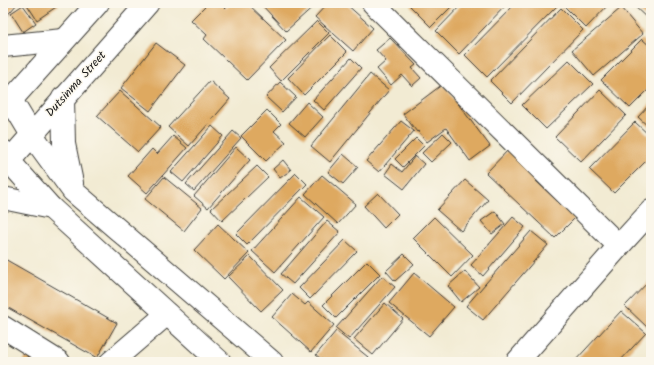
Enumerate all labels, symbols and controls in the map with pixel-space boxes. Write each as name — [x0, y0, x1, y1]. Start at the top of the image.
street label: Dutsinma Street — [41, 47, 111, 121]

